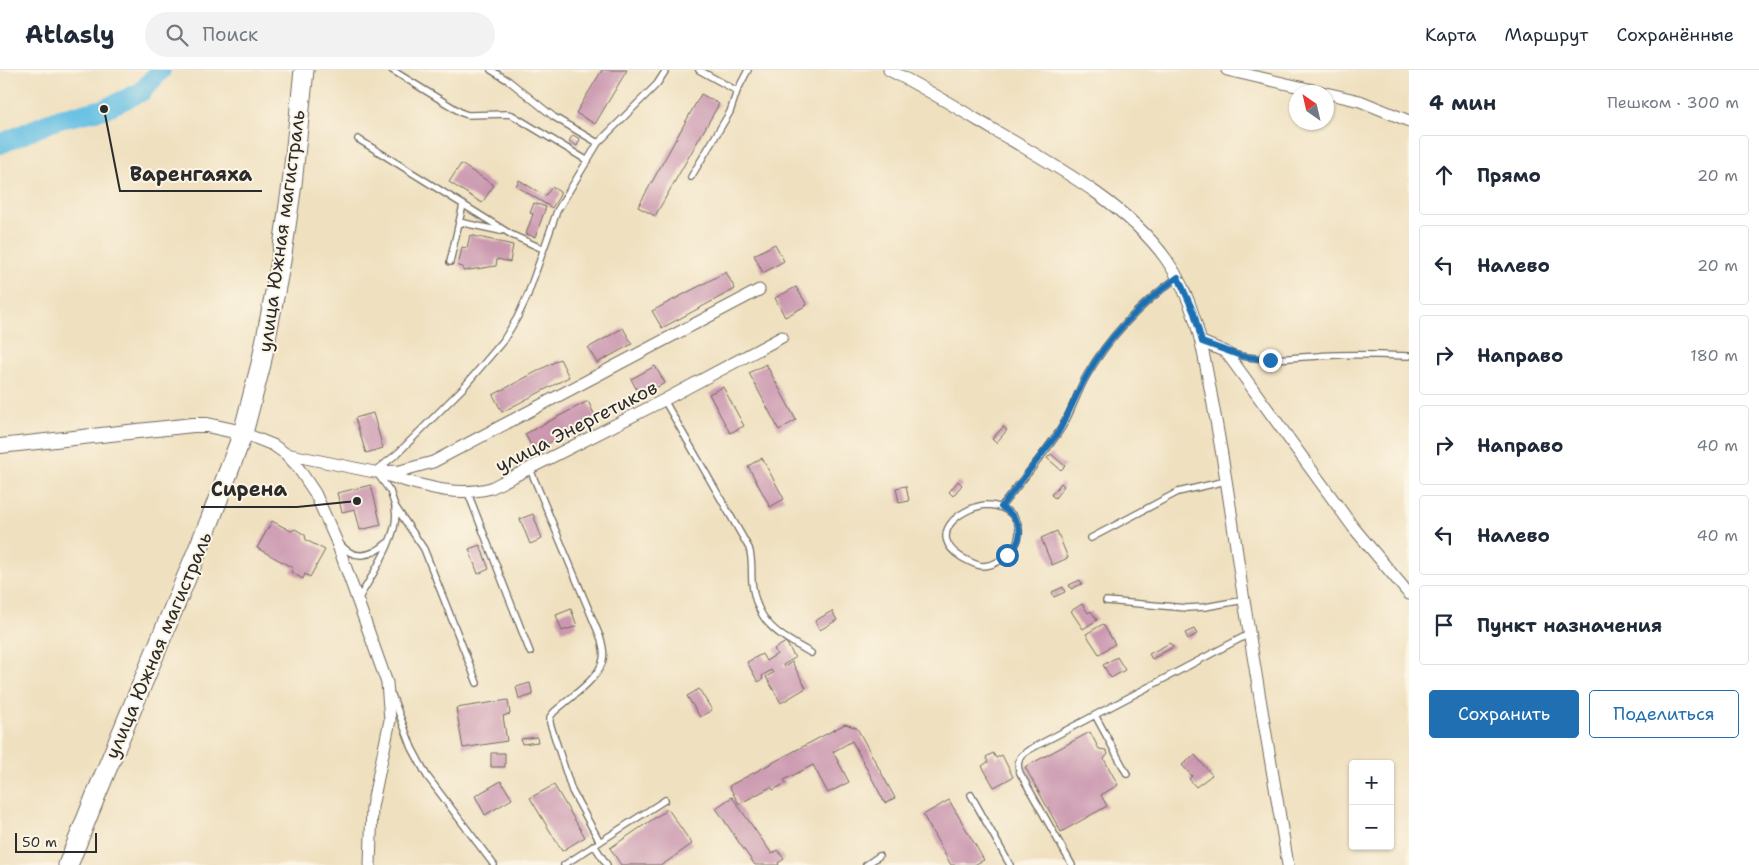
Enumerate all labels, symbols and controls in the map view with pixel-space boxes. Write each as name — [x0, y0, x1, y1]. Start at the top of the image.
search box — [145, 12, 495, 57]
text: Atlasly — [25, 19, 115, 51]
icon: search — [163, 21, 191, 49]
text: Поиск — [203, 22, 258, 47]
text: Карта — [1425, 23, 1476, 47]
text: Маршрут — [1504, 23, 1588, 47]
text: Сохранённые — [1616, 23, 1734, 47]
north arrow — [1289, 85, 1334, 130]
text: 4 мин — [1429, 89, 1496, 117]
text: Пешком · 300 m — [1607, 92, 1739, 113]
street label: улица Южная магистраль — [252, 108, 311, 354]
callout: Варенгаяха — [120, 156, 262, 191]
text: Варенгаяха — [130, 161, 253, 187]
icon: ahead — [1430, 161, 1458, 189]
text: Прямо — [1477, 163, 1541, 188]
text: 20 m — [1697, 165, 1738, 186]
icon: left — [1430, 251, 1458, 279]
text: Налево — [1477, 253, 1550, 278]
text: 20 m — [1697, 255, 1738, 276]
icon: right — [1430, 341, 1458, 369]
text: Направо — [1477, 343, 1563, 368]
text: 180 m — [1690, 345, 1738, 366]
route end — [1259, 349, 1282, 372]
street label: улица Энергетиков — [491, 375, 662, 478]
icon: right — [1430, 431, 1458, 459]
text: Направо — [1477, 433, 1563, 458]
text: 40 m — [1696, 435, 1738, 456]
callout: Сирена — [201, 472, 297, 507]
text: Сирена — [211, 476, 287, 502]
icon: left — [1430, 521, 1458, 549]
text: Налево — [1477, 523, 1550, 548]
text: 40 m — [1696, 525, 1738, 546]
street label: улица Южная магистраль — [99, 528, 218, 763]
route start — [996, 544, 1019, 567]
icon: arrive — [1430, 611, 1458, 639]
text: Пункт назначения — [1477, 613, 1662, 638]
button: Сохранить — [1429, 690, 1579, 738]
button: Поделиться — [1589, 690, 1739, 738]
map controls — [1349, 760, 1394, 850]
button: + — [1349, 760, 1394, 805]
button: − — [1349, 805, 1394, 850]
scale bar — [15, 830, 98, 853]
text: 50 m — [22, 833, 57, 851]

